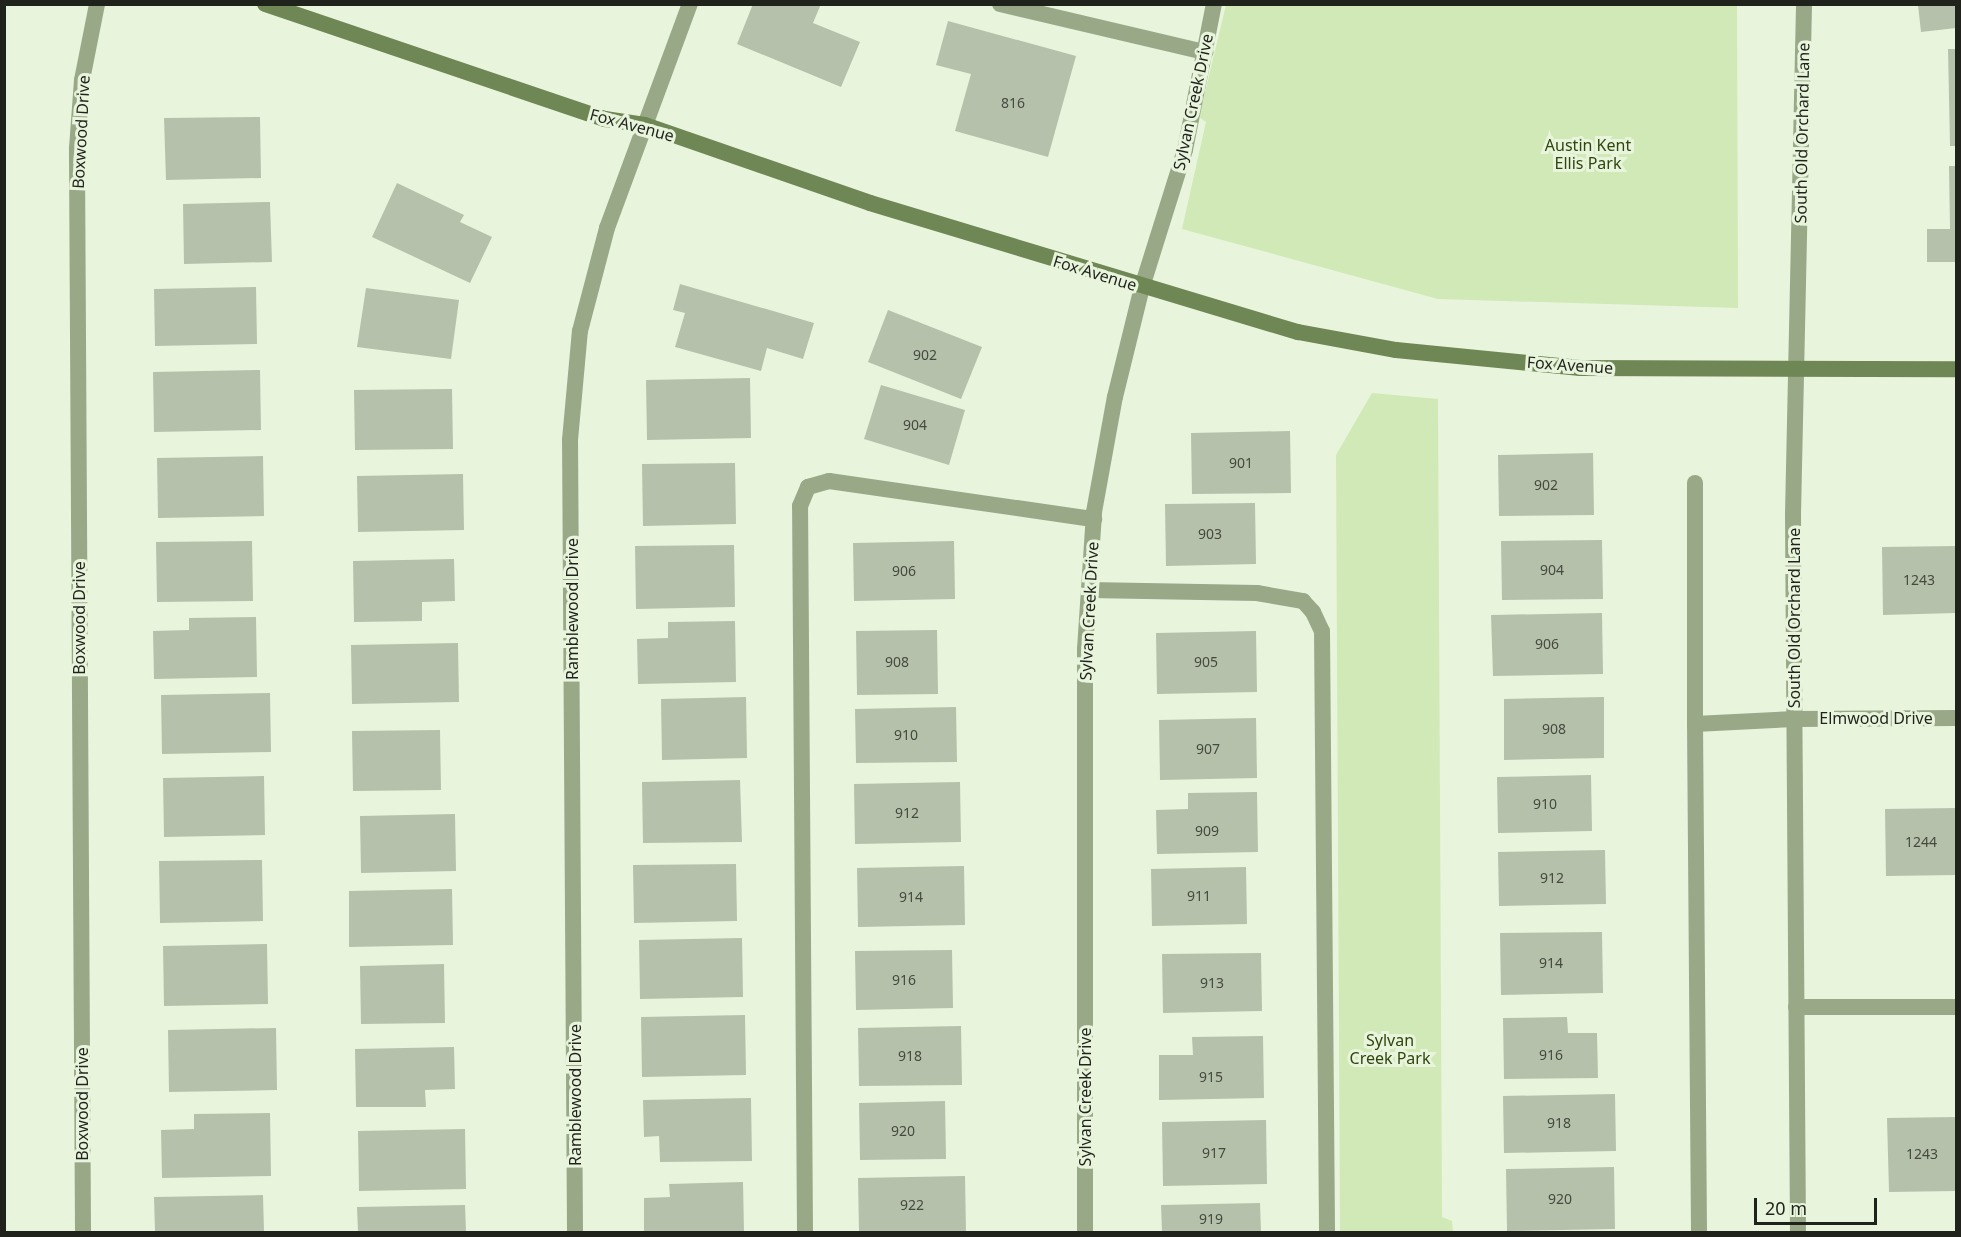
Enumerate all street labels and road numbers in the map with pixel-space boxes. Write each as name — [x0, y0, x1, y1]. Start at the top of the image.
street label: Sylvan Creek Drive — [1169, 32, 1217, 172]
street label: South Old Orchard Lane — [1791, 43, 1813, 223]
street label: Boxwood Drive — [68, 75, 94, 189]
street label: Fox Avenue — [588, 105, 676, 145]
street label: Fox Avenue — [1051, 251, 1139, 295]
street label: Fox Avenue — [1526, 352, 1614, 378]
street label: South Old Orchard Lane — [1784, 528, 1804, 708]
street label: Ramblewood Drive — [562, 538, 582, 680]
street label: Sylvan Creek Drive — [1076, 541, 1102, 681]
street label: Boxwood Drive — [69, 561, 89, 675]
street label: Elmwood Drive — [1819, 708, 1933, 728]
street label: Ramblewood Drive — [565, 1024, 585, 1166]
street label: Sylvan Creek Drive — [1075, 1028, 1095, 1166]
street label: Boxwood Drive — [72, 1047, 92, 1161]

